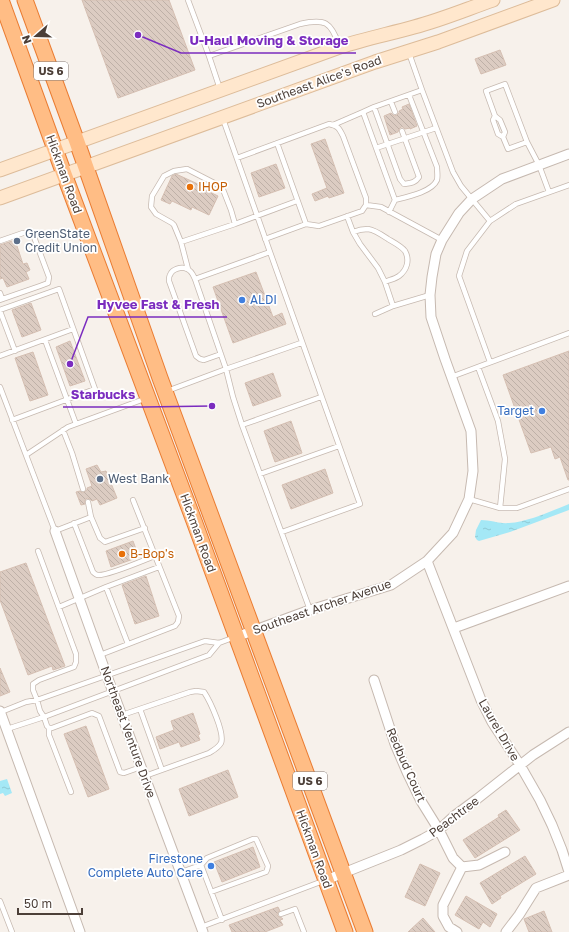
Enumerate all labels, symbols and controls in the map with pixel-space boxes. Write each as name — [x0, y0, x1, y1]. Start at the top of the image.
north arrow — [16, 16, 56, 56]
callout: U-Haul Moving & Storage — [181, 28, 356, 53]
text: U-Haul Moving & Storage — [190, 32, 349, 48]
text: N — [19, 33, 34, 46]
street label: Southeast Alice's Road — [254, 52, 383, 111]
road number: US 6 — [34, 62, 68, 80]
street label: Hickman Road — [43, 132, 86, 215]
place label: IHOP — [198, 179, 228, 194]
marker: IHOP — [185, 182, 195, 192]
place label: GreenState Credit Union — [25, 226, 97, 255]
marker: GreenState Credit Union — [12, 236, 22, 246]
callout: Hyvee Fast & Fresh — [88, 292, 227, 317]
place label: ALDI — [250, 292, 277, 307]
marker: ALDI — [237, 295, 247, 305]
text: Hyvee Fast & Fresh — [97, 296, 219, 312]
callout: Starbucks — [63, 382, 143, 407]
text: Starbucks — [71, 386, 135, 402]
place label: Target — [497, 403, 534, 418]
marker: Target — [537, 406, 547, 416]
place label: West Bank — [108, 471, 169, 486]
marker: West Bank — [95, 474, 105, 484]
street label: Hickman Road — [177, 491, 220, 574]
place label: B-Bop's — [130, 546, 174, 561]
marker: B-Bop's — [117, 549, 127, 559]
street label: Southeast Archer Avenue — [250, 576, 393, 637]
street label: Northeast Venture Drive — [98, 664, 159, 800]
street label: Laurel Drive — [476, 696, 523, 763]
street label: Redbud Court — [383, 725, 430, 804]
road number: US 6 — [293, 772, 327, 790]
street label: Peachtree — [426, 793, 482, 840]
street label: Hickman Road — [293, 807, 336, 890]
place label: Firestone Complete Auto Care — [88, 851, 203, 880]
marker: Firestone Complete Auto Care — [206, 861, 216, 871]
scale bar — [18, 890, 82, 916]
text: 50 m — [24, 896, 52, 911]

